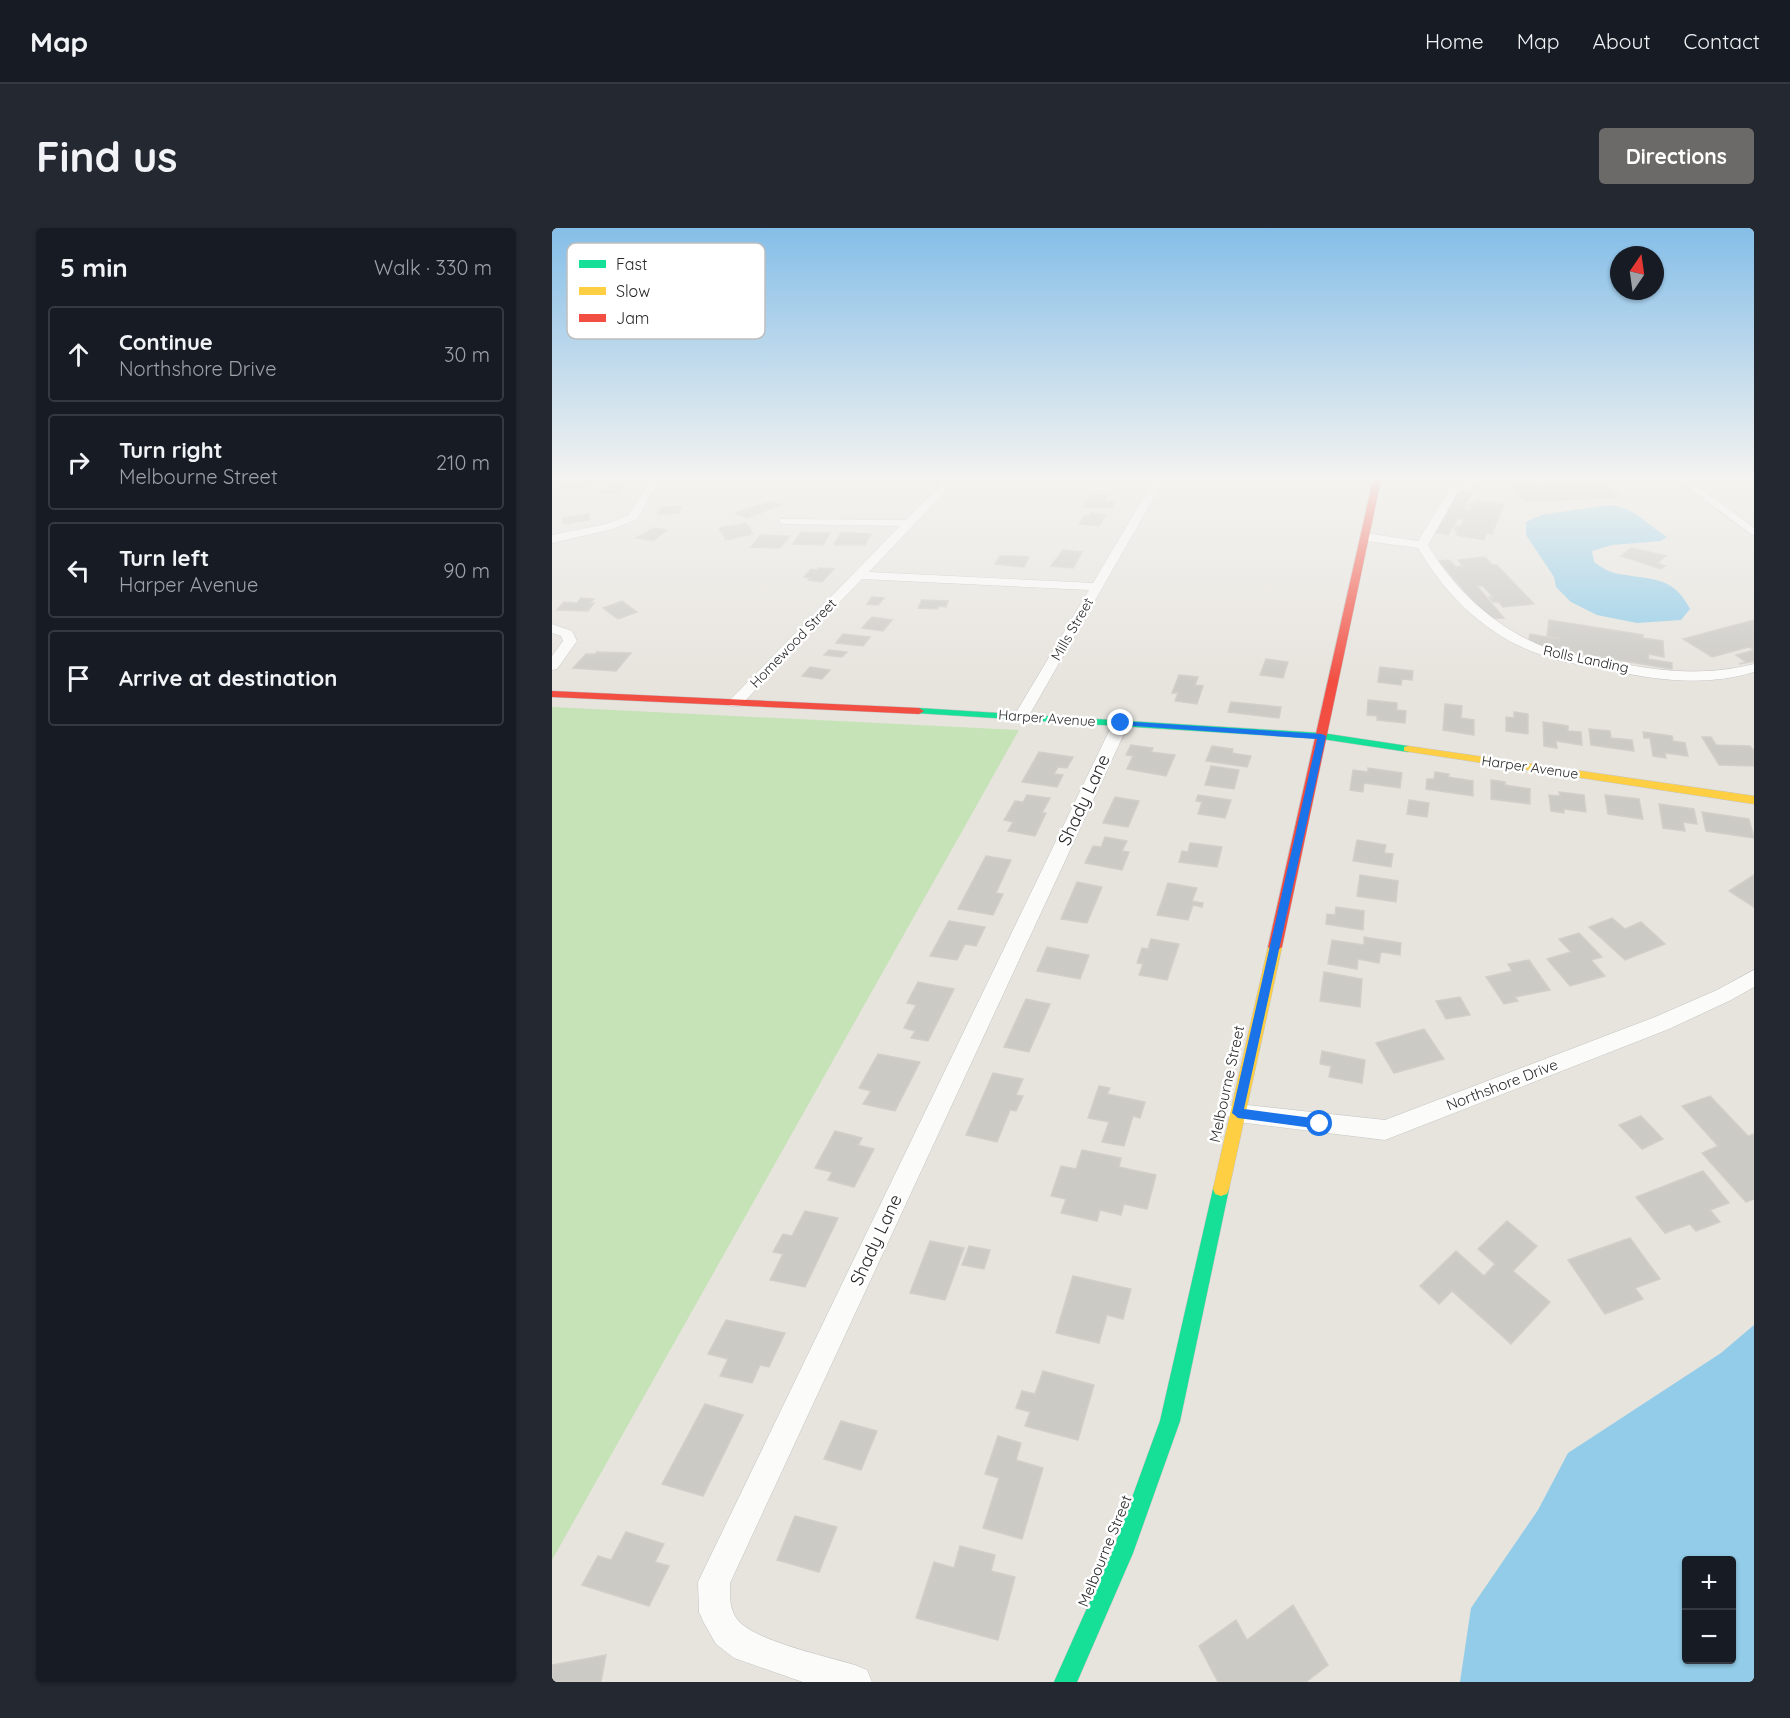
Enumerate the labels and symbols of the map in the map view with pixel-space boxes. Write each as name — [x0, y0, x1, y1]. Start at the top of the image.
legend — [567, 243, 765, 339]
north arrow — [1610, 246, 1664, 300]
text: Fast — [616, 254, 647, 274]
text: Slow — [616, 281, 650, 301]
text: Jam — [616, 308, 649, 328]
street label: Homewood Street — [746, 594, 840, 691]
street label: Mills Street — [1047, 594, 1097, 664]
street label: Rolls Landing — [1542, 641, 1630, 677]
street label: Harper Avenue — [998, 706, 1096, 730]
route end — [1107, 709, 1133, 735]
street label: Shady Lane — [1052, 750, 1115, 849]
street label: Harper Avenue — [1480, 751, 1580, 783]
street label: Melbourne Street — [1205, 1024, 1248, 1144]
street label: Northshore Drive — [1443, 1055, 1560, 1115]
route start — [1306, 1110, 1332, 1136]
street label: Shady Lane — [844, 1190, 907, 1289]
street label: Melbourne Street — [1073, 1492, 1136, 1610]

